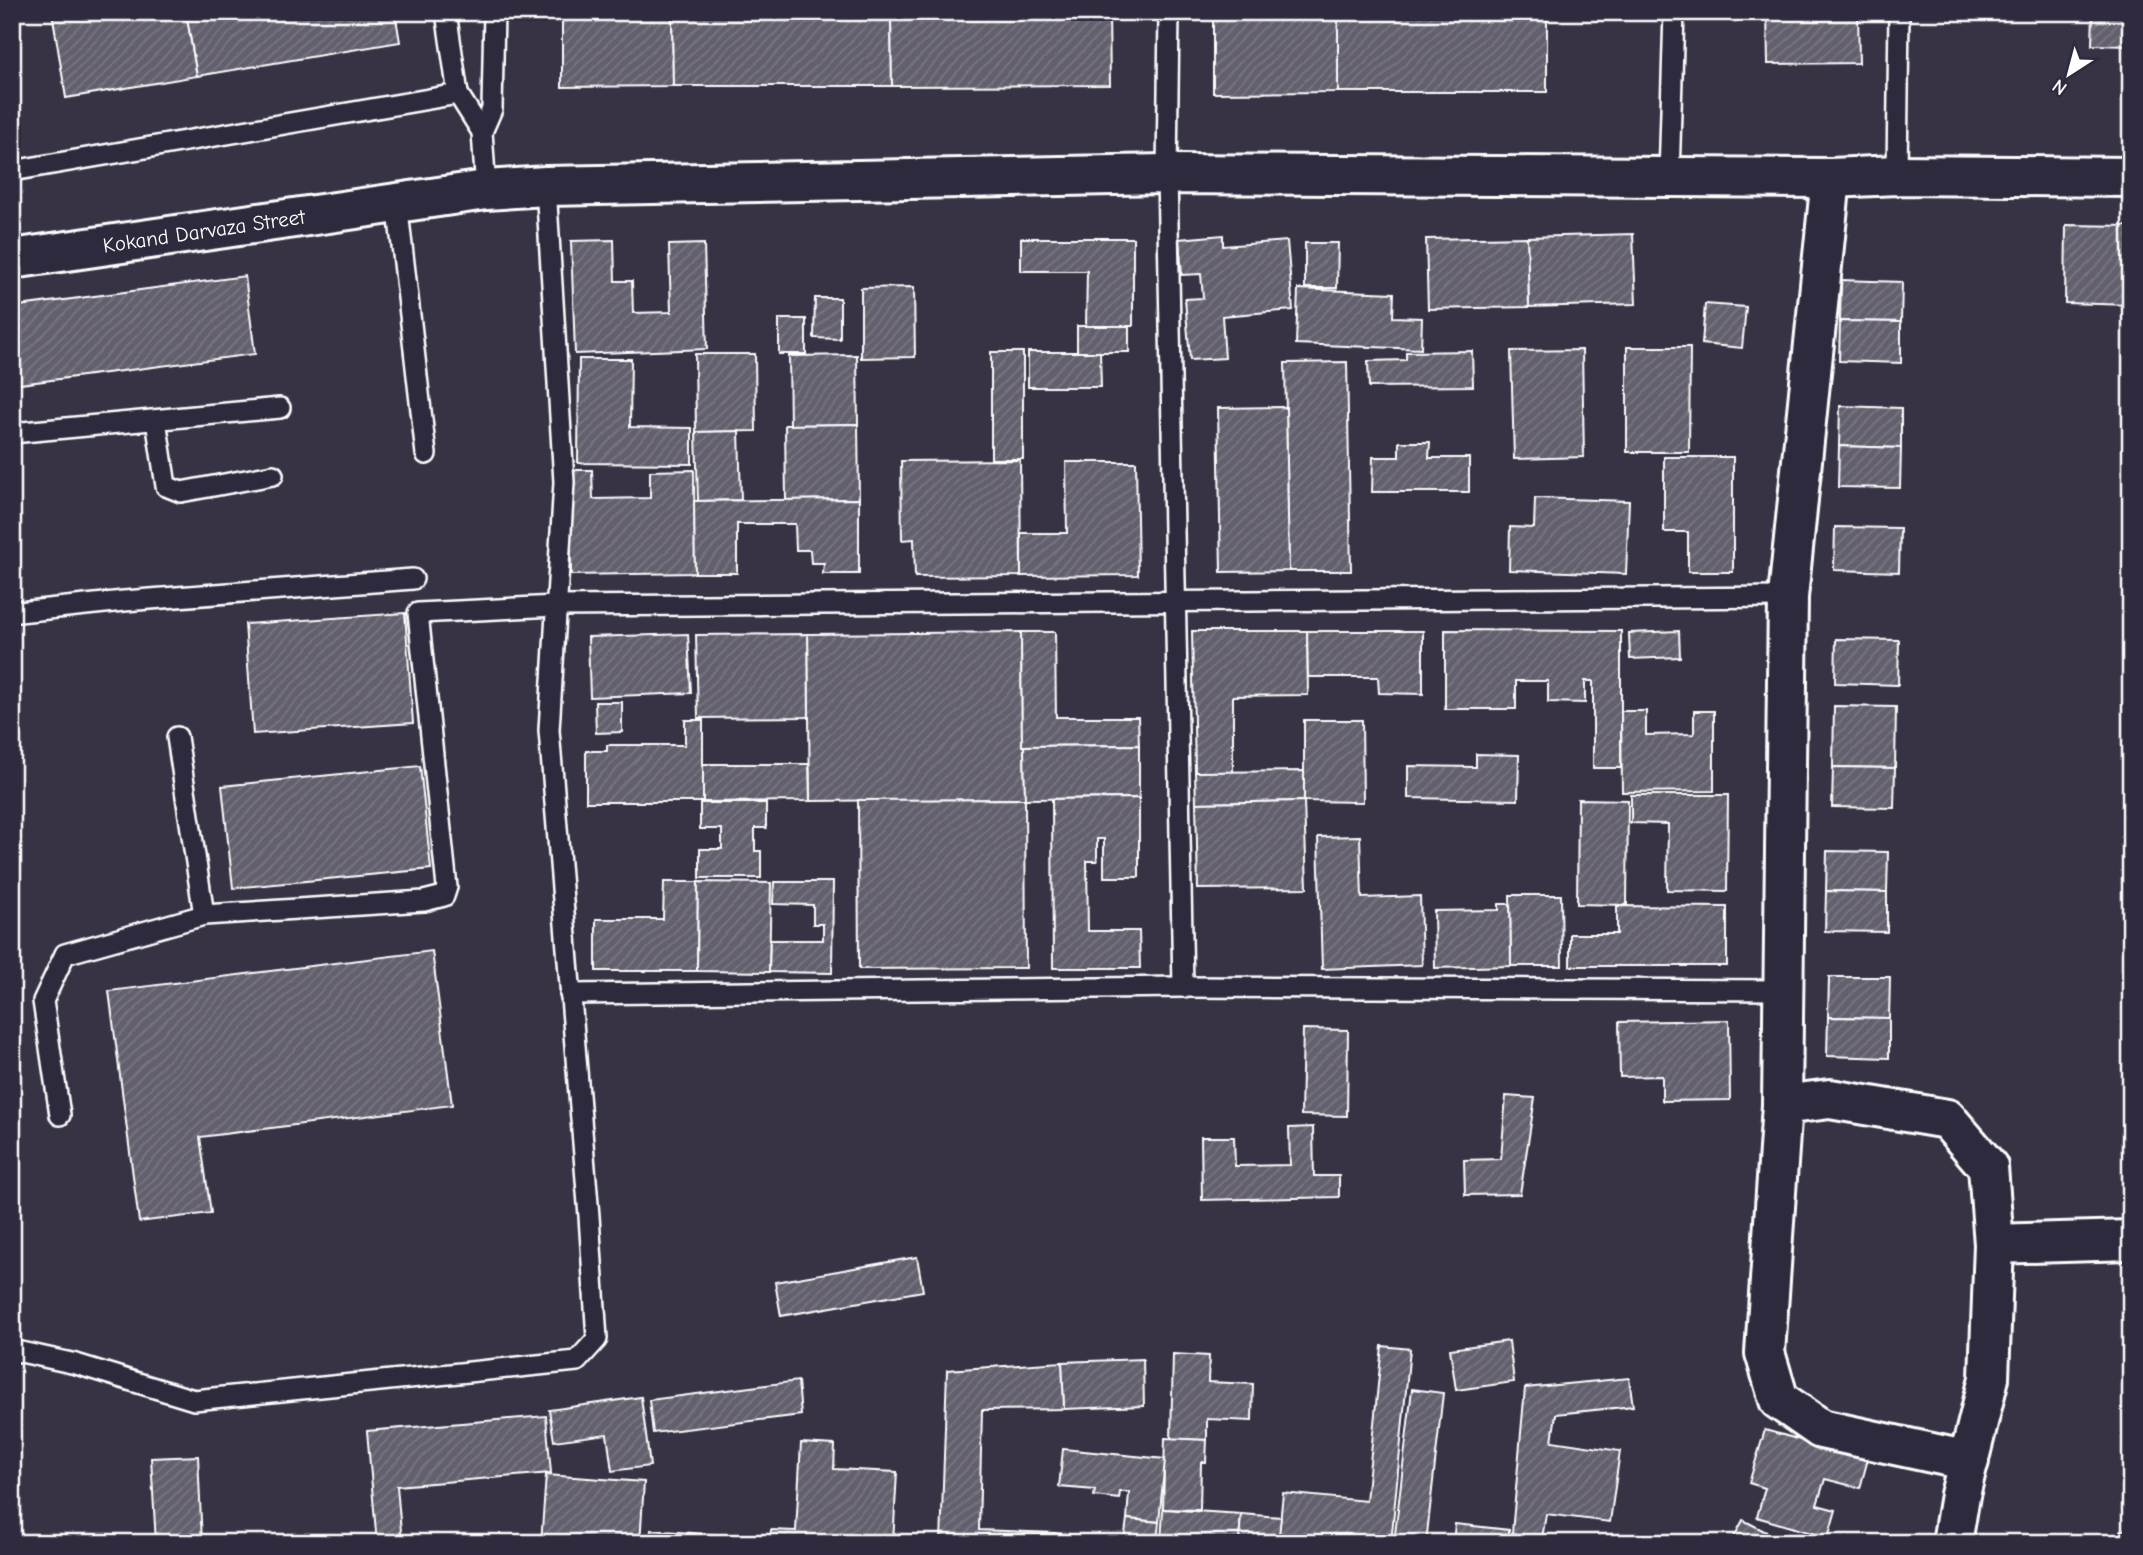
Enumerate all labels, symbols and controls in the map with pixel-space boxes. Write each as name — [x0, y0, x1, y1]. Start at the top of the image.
north arrow — [2035, 38, 2104, 108]
text: N — [2048, 74, 2071, 99]
street label: Kokand Darvaza Street — [101, 204, 308, 258]

